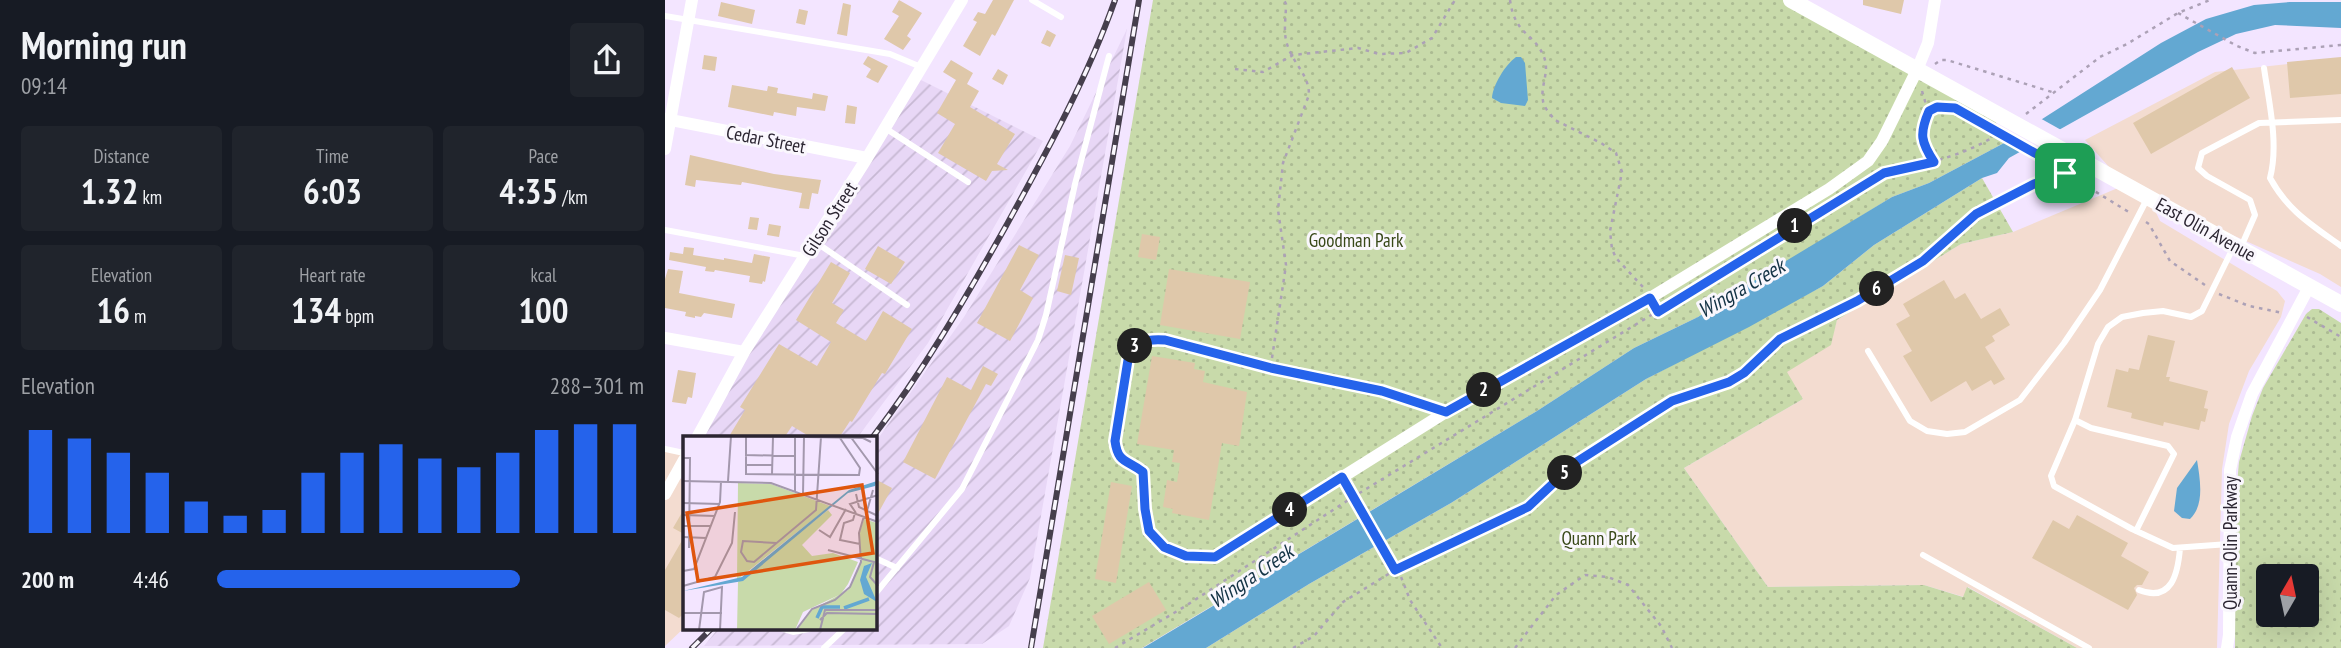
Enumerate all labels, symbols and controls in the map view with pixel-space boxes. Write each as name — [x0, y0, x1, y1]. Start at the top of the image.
text: Morning run — [21, 20, 187, 69]
button: share — [570, 23, 644, 97]
text: 09:14 — [21, 71, 67, 100]
street label: Cedar Street — [724, 120, 809, 159]
pin — [2035, 143, 2095, 203]
text: Distance — [94, 144, 149, 168]
text: Time — [316, 144, 349, 168]
text: Pace — [529, 144, 558, 168]
icon: arrive — [2046, 154, 2084, 192]
text: 1.32 — [81, 168, 138, 214]
text: 6:03 — [303, 168, 362, 214]
text: 4:35 — [499, 168, 558, 214]
street label: Gilson Street — [796, 176, 862, 261]
text: km — [138, 185, 162, 209]
text: /km — [558, 185, 588, 209]
street label: East Olin Avenue — [2152, 192, 2260, 266]
pin: 1 — [1777, 208, 1813, 244]
text: 1 — [1790, 213, 1799, 237]
park label: Goodman Park — [1309, 228, 1404, 252]
water label: Wingra Creek — [1693, 251, 1792, 324]
text: Elevation — [91, 263, 152, 287]
text: Heart rate — [299, 263, 366, 287]
text: kcal — [531, 263, 556, 287]
pin: 6 — [1859, 272, 1895, 306]
text: 6 — [1872, 276, 1881, 300]
text: 16 — [97, 287, 130, 333]
text: 134 — [291, 287, 341, 333]
text: 100 — [518, 287, 569, 333]
text: m — [130, 304, 146, 328]
text: bpm — [341, 304, 374, 328]
pin: 3 — [1117, 328, 1153, 364]
text: 3 — [1130, 333, 1139, 357]
text: Elevation — [21, 371, 95, 400]
text: 288–301 m — [550, 371, 644, 400]
pin: 2 — [1467, 372, 1501, 408]
text: 2 — [1479, 377, 1488, 401]
inset map — [683, 436, 877, 630]
pin: 5 — [1548, 456, 1583, 490]
text: 5 — [1560, 460, 1569, 484]
street label: Quann-Olin Parkway — [2218, 475, 2242, 610]
pin: 4 — [1273, 492, 1307, 528]
text: 4 — [1285, 497, 1294, 521]
park label: Quann Park — [1561, 526, 1637, 550]
water label: Wingra Creek — [1204, 536, 1301, 614]
north arrow — [2256, 564, 2319, 626]
map controls — [2256, 564, 2319, 627]
text: 200 m — [21, 565, 74, 594]
text: 4:46 — [133, 565, 169, 594]

